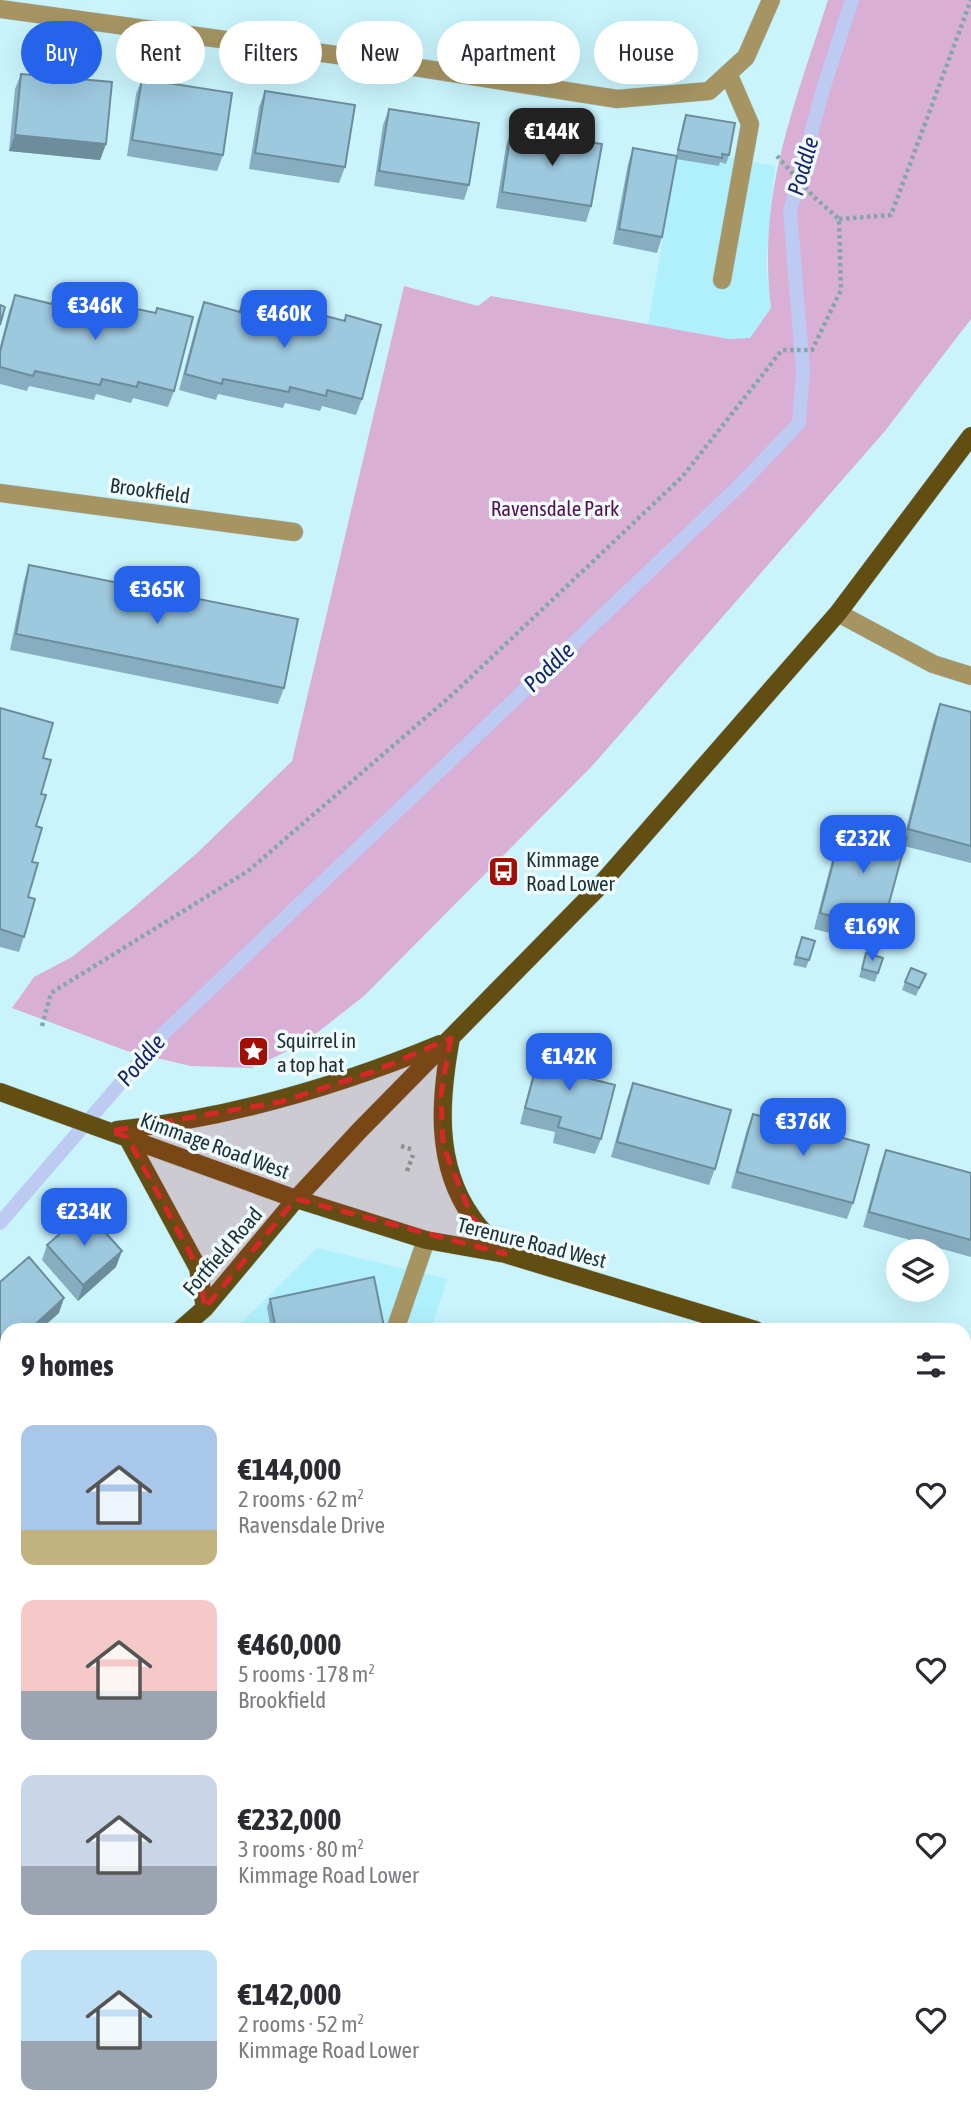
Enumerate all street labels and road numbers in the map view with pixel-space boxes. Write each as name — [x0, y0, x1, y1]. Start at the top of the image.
street label: Brookfield — [108, 473, 192, 507]
street label: Kimmage Road West — [137, 1107, 293, 1183]
street label: Fortfield Road — [177, 1202, 267, 1300]
street label: Terenure Road West — [455, 1212, 609, 1272]

